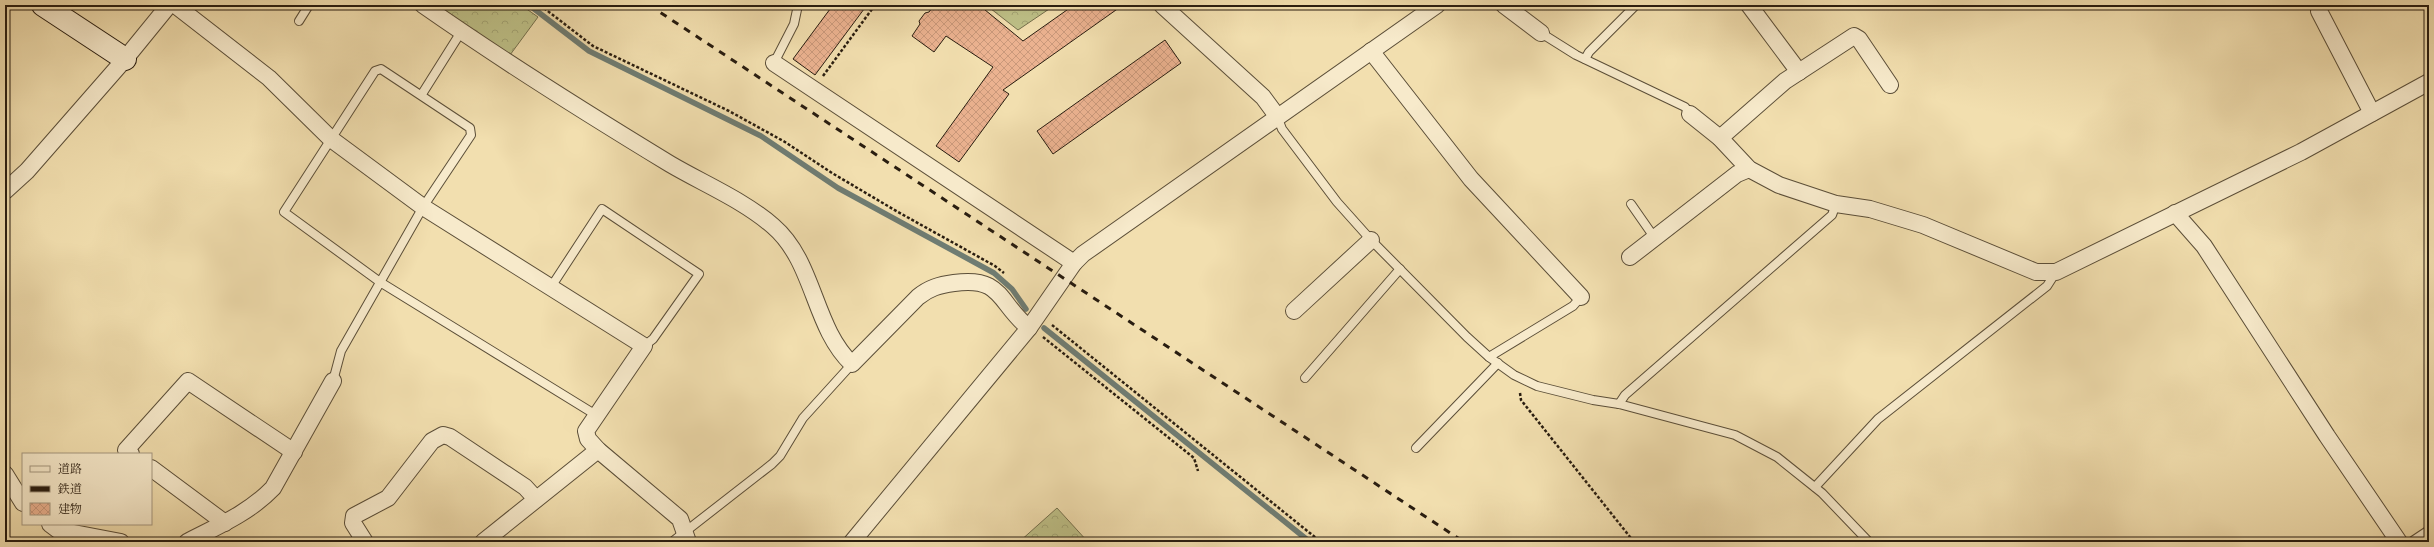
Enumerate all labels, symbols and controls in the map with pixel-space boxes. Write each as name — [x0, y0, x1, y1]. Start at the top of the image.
legend — [22, 453, 152, 525]
text: 道路 — [58, 462, 82, 477]
text: 鉄道 — [57, 482, 82, 497]
text: 建物 — [58, 502, 82, 517]

